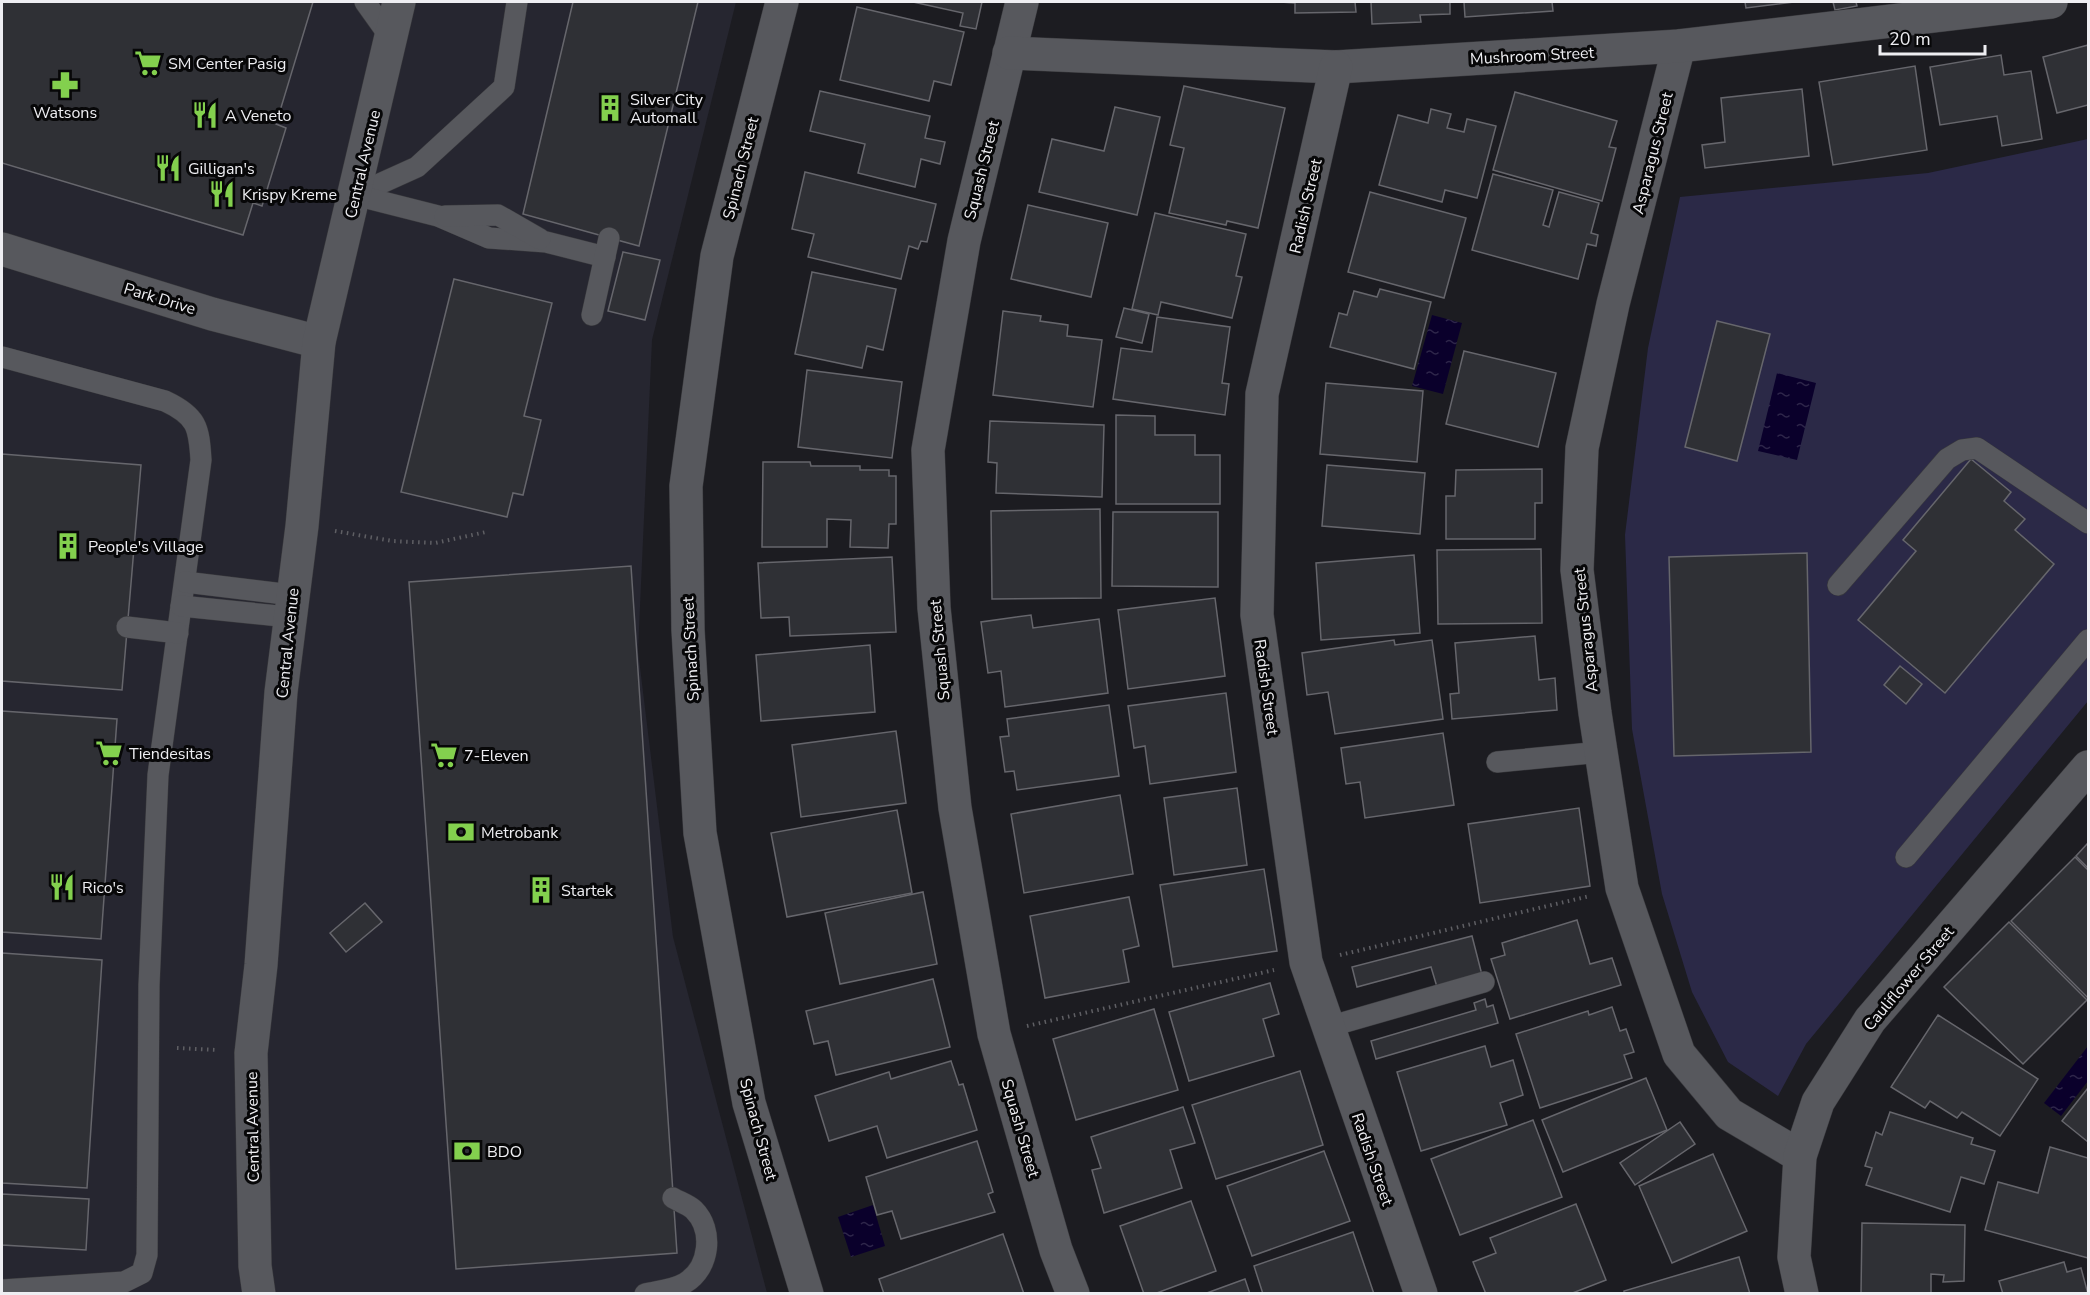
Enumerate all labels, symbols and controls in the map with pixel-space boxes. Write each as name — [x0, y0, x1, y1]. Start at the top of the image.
scale bar — [1880, 18, 1985, 56]
text: 20 m — [1889, 27, 1931, 51]
street label: Mushroom Street — [1469, 42, 1595, 70]
supermarket icon: SM Center Pasig — [133, 48, 163, 78]
place label: SM Center Pasig — [168, 53, 286, 75]
pharmacy icon: Watsons — [50, 70, 80, 100]
place label: Silver City Automall — [630, 89, 704, 129]
street label: Asparagus Street — [1627, 90, 1679, 217]
building icon: Silver City Automall — [595, 93, 625, 123]
restaurant icon: A Veneto — [190, 100, 220, 130]
place label: Watsons — [33, 102, 97, 124]
place label: A Veneto — [225, 105, 291, 127]
street label: Central Avenue — [340, 108, 386, 221]
street label: Spinach Street — [718, 114, 764, 222]
street label: Squash Street — [959, 118, 1005, 222]
restaurant icon: Gilligan's — [153, 153, 183, 183]
street label: Radish Street — [1284, 156, 1328, 256]
place label: Gilligan's — [188, 158, 255, 180]
restaurant icon: Krispy Kreme — [207, 179, 237, 209]
place label: Krispy Kreme — [242, 184, 337, 206]
street label: Park Drive — [121, 278, 198, 320]
building icon: People's Village — [53, 531, 83, 561]
place label: People's Village — [88, 536, 204, 558]
street label: Asparagus Street — [1568, 566, 1603, 693]
street label: Central Avenue — [271, 587, 305, 699]
street label: Spinach Street — [677, 596, 705, 702]
street label: Squash Street — [925, 598, 955, 701]
street label: Radish Street — [1248, 638, 1284, 737]
supermarket icon: Tiendesitas — [94, 738, 124, 768]
supermarket icon: 7-Eleven — [429, 740, 459, 770]
place label: Tiendesitas — [129, 743, 211, 765]
place label: 7-Eleven — [464, 745, 529, 767]
bank icon: Metrobank — [446, 817, 476, 847]
place label: Metrobank — [481, 822, 559, 844]
restaurant icon: Rico's — [47, 872, 77, 902]
building icon: Startek — [526, 875, 556, 905]
place label: Rico's — [82, 877, 124, 899]
place label: Startek — [561, 880, 614, 902]
street label: Cauliflower Street — [1858, 921, 1959, 1036]
street label: Central Avenue — [241, 1071, 265, 1183]
street label: Spinach Street — [734, 1076, 782, 1183]
street label: Squash Street — [996, 1077, 1045, 1180]
street label: Radish Street — [1346, 1110, 1398, 1209]
bank icon: BDO — [452, 1136, 482, 1166]
place label: BDO — [487, 1141, 522, 1163]

